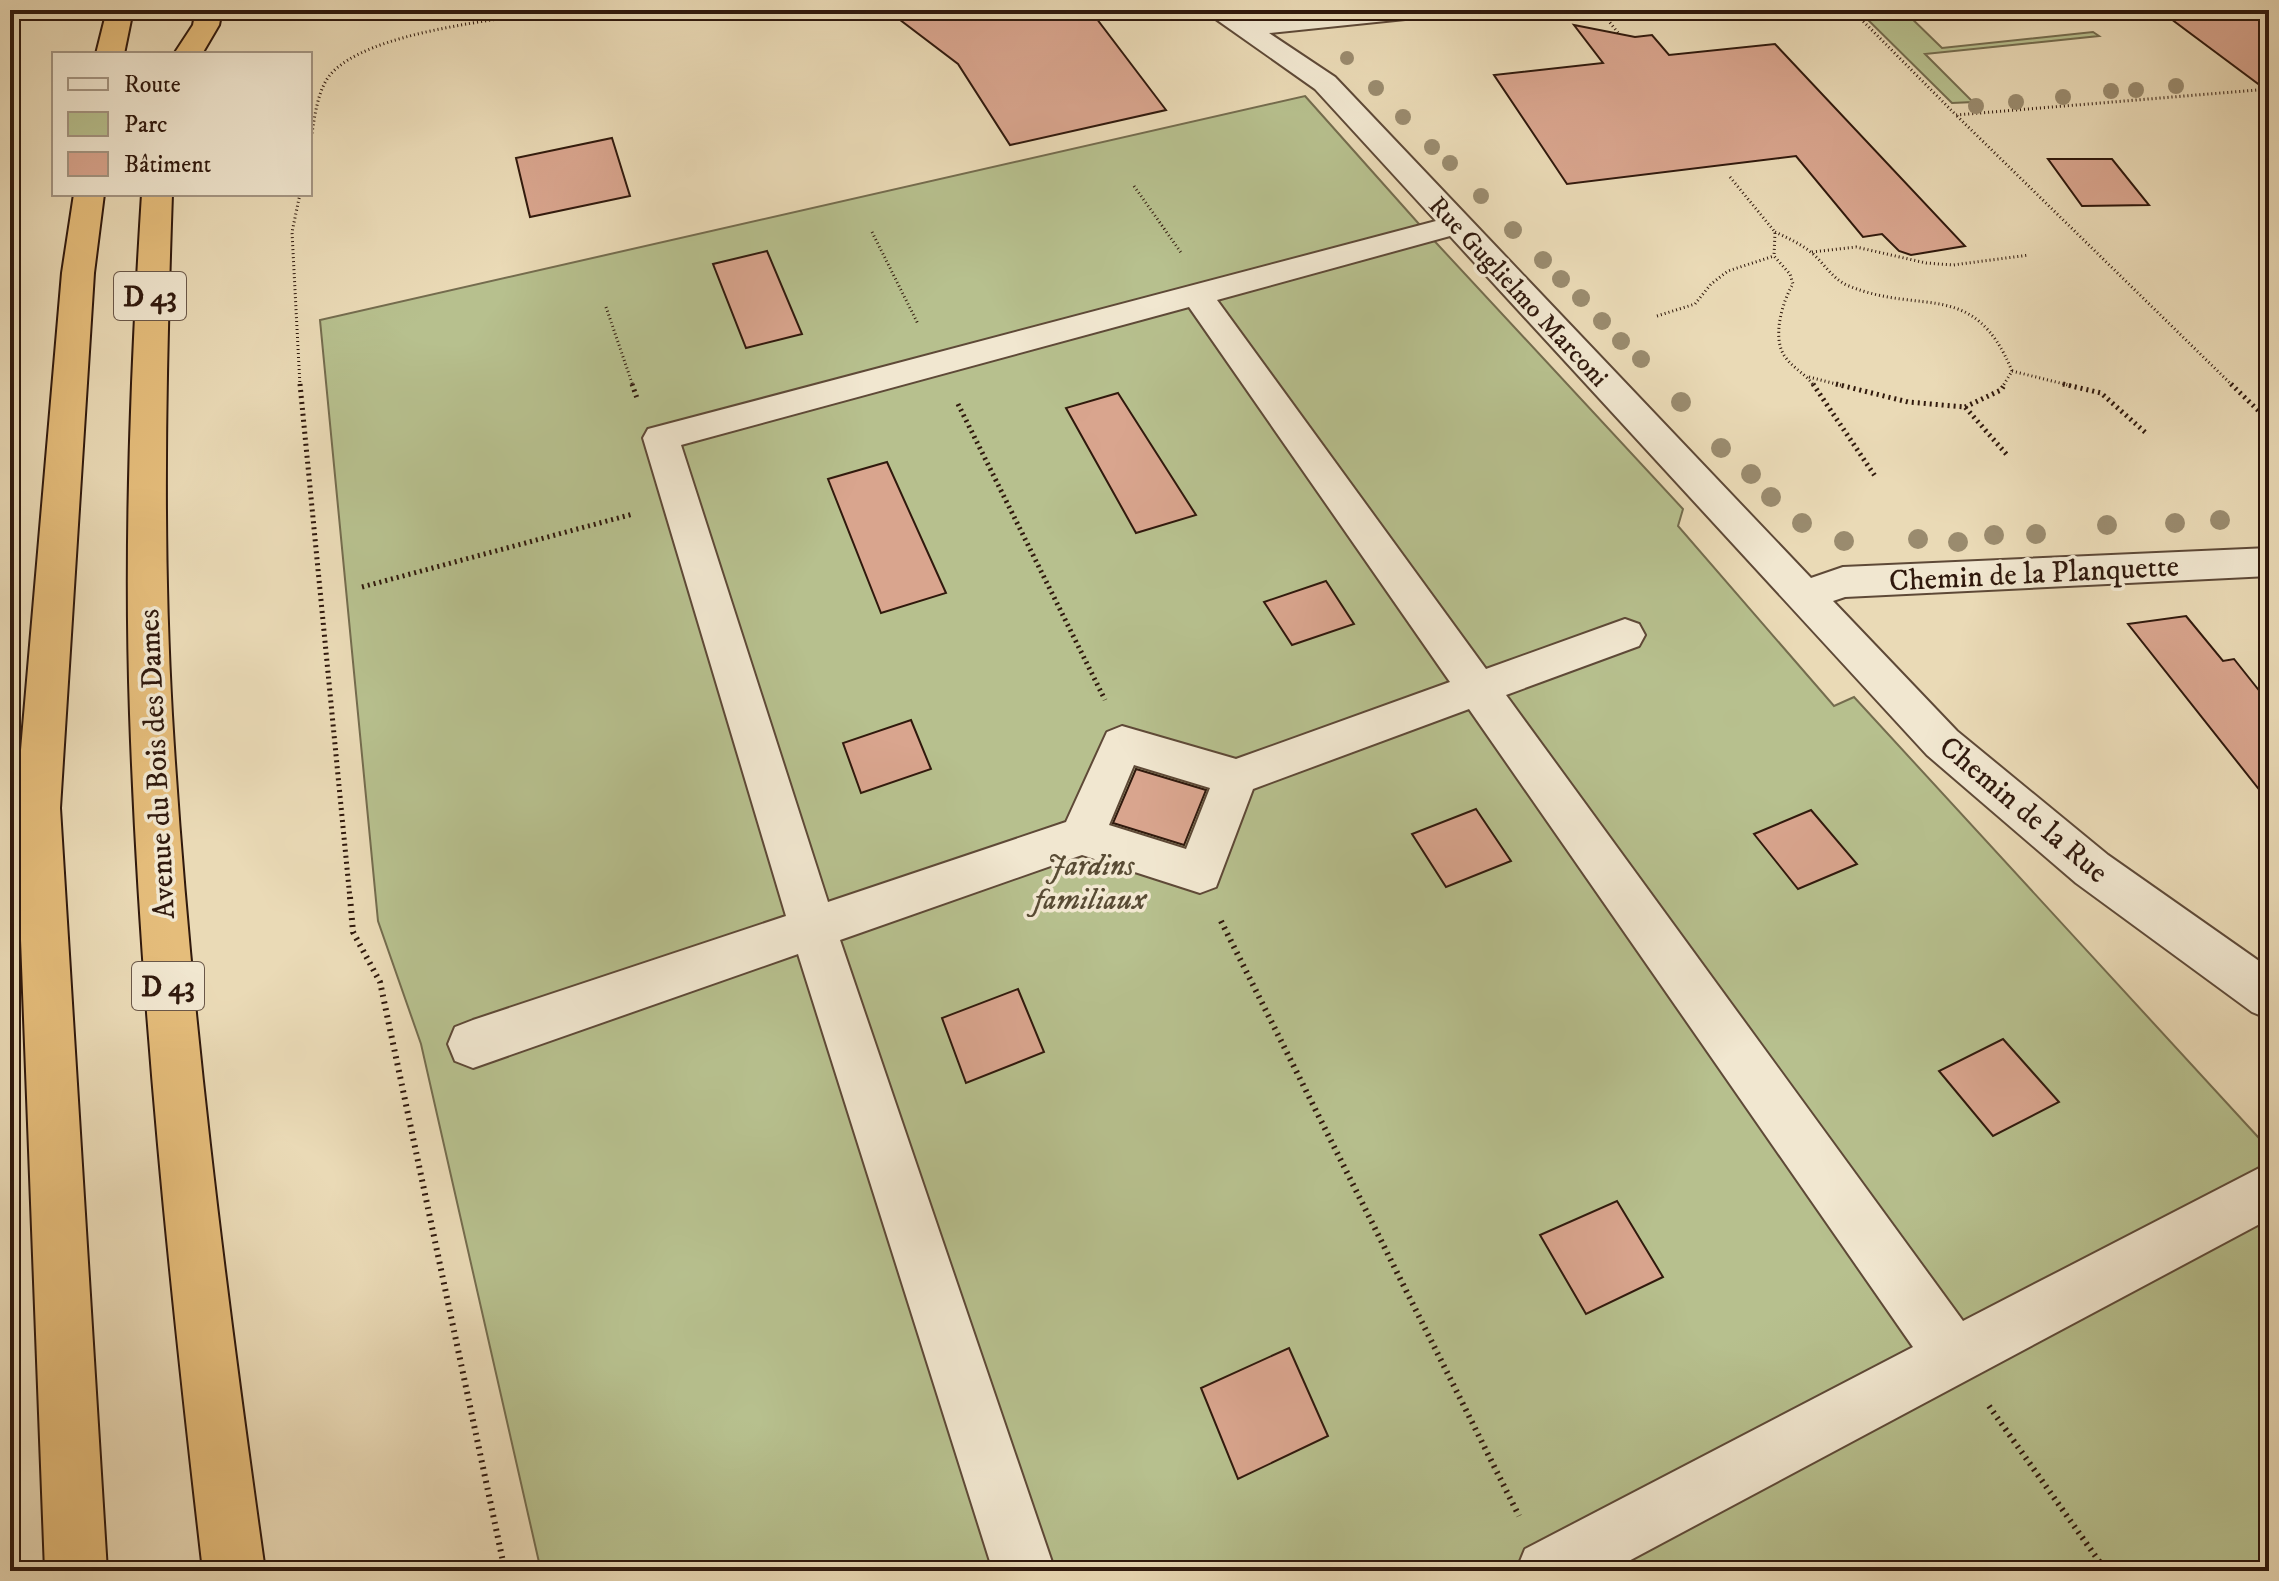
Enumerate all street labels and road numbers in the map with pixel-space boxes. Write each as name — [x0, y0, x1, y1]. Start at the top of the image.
street label: Rue Guglielmo Marconi — [1421, 190, 1615, 394]
road number: D 43 — [114, 272, 186, 320]
street label: Chemin de la Planquette — [1888, 548, 2180, 601]
street label: Avenue du Bois des Dames — [131, 608, 184, 920]
street label: Chemin de la Rue — [1931, 729, 2115, 892]
road number: D 43 — [132, 962, 204, 1010]

